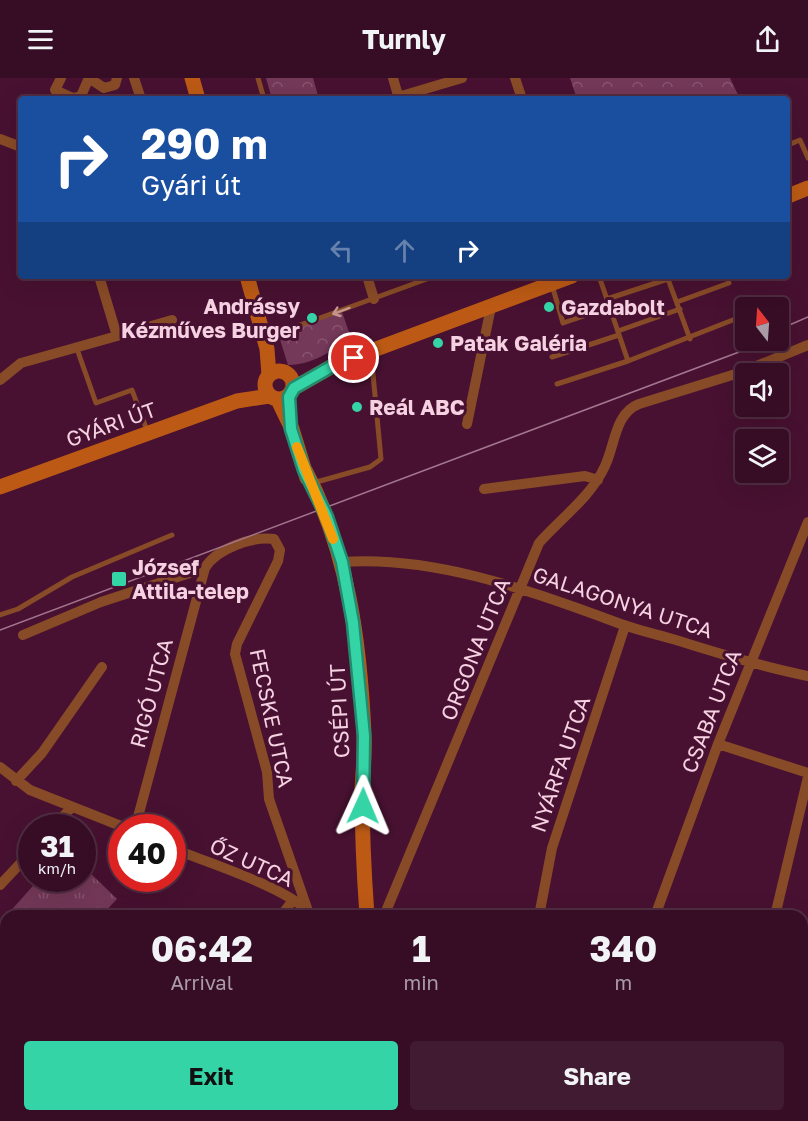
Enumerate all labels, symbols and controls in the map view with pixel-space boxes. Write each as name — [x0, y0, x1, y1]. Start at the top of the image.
icon: menu — [24, 23, 57, 56]
text: Turnly — [362, 23, 446, 55]
icon: share — [751, 23, 784, 56]
text: 290 m — [141, 118, 268, 168]
icon: right — [42, 120, 120, 198]
text: Gyári út — [141, 169, 241, 201]
icon: left — [325, 234, 358, 267]
icon: ahead — [388, 234, 421, 267]
icon: right — [451, 234, 484, 267]
place label: Andrássy Kézműves Burger — [121, 293, 300, 343]
place label: Gazdabolt — [561, 294, 665, 320]
north arrow — [735, 297, 789, 351]
map controls — [735, 297, 789, 483]
marker: Gazdabolt — [542, 300, 556, 314]
one-way arrow — [332, 307, 351, 318]
marker: Andrássy Kézműves Burger — [305, 311, 319, 325]
place label: Patak Galéria — [450, 330, 587, 356]
pin — [328, 332, 379, 383]
marker: Patak Galéria — [431, 336, 445, 350]
icon: arrive — [337, 341, 370, 374]
button: sound — [735, 363, 789, 417]
place label: Reál ABC — [369, 394, 465, 420]
street label: GYÁRI ÚT — [62, 396, 160, 452]
marker: Reál ABC — [350, 400, 364, 414]
button: layers — [735, 429, 789, 483]
place label: József Attila-telep — [132, 554, 249, 604]
street label: GALAGONYA UTCA — [530, 561, 716, 643]
marker: József Attila-telep — [110, 570, 128, 588]
street label: ORGONA UTCA — [435, 574, 515, 724]
street label: RIGÓ UTCA — [124, 635, 178, 751]
street label: CSABA UTCA — [675, 645, 747, 777]
street label: FECSKE UTCA — [245, 646, 299, 790]
street label: CSÉPI ÚT — [324, 663, 354, 759]
street label: NYÁRFA UTCA — [525, 693, 595, 835]
position arrow — [331, 774, 395, 838]
speed limit sign: 40 — [108, 814, 186, 892]
text: 31 — [40, 828, 74, 864]
street label: ŐZ UTCA — [206, 832, 298, 892]
text: km/h — [38, 859, 76, 877]
text: 06:42 — [151, 927, 253, 970]
text: 1 — [412, 927, 430, 970]
text: 340 — [590, 927, 657, 970]
text: Arrival — [170, 970, 233, 994]
text: min — [404, 970, 439, 994]
text: m — [615, 970, 632, 994]
button: Exit — [24, 1041, 398, 1110]
button: Share — [410, 1041, 784, 1110]

